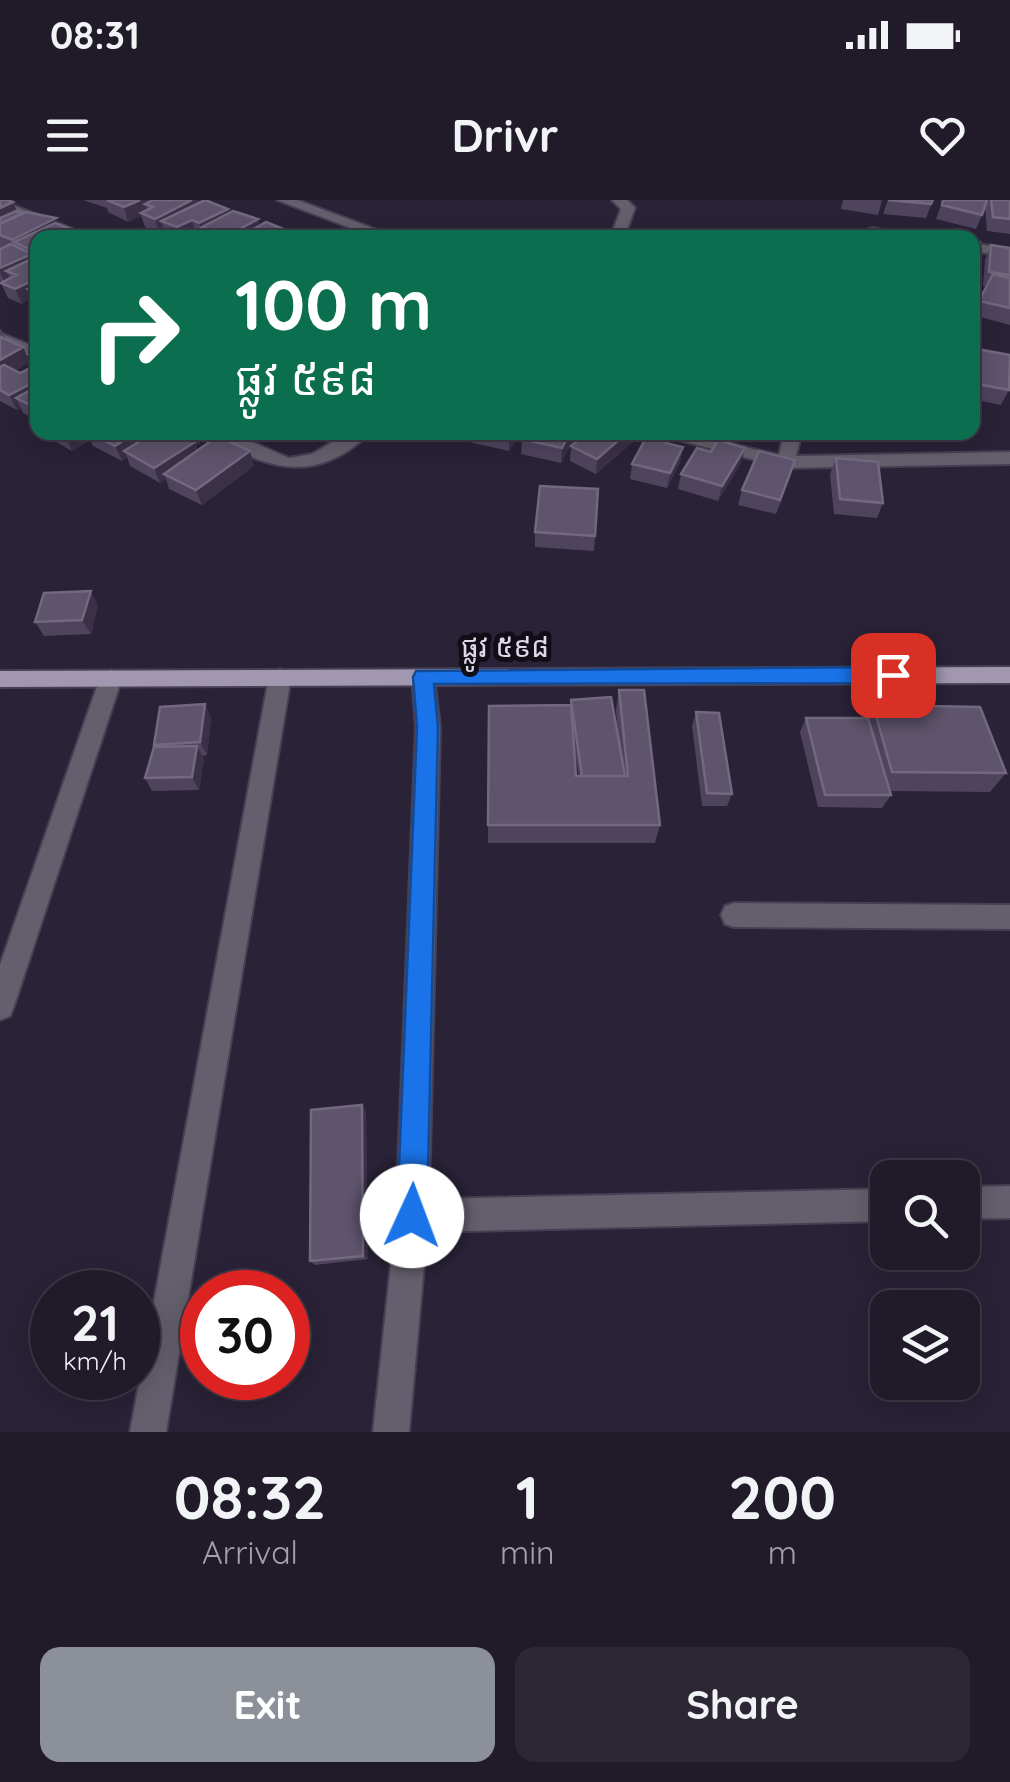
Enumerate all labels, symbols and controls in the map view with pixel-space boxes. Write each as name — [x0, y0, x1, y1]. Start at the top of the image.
text: 08:31 — [50, 11, 140, 59]
text: Drivr — [451, 107, 559, 163]
icon: menu — [40, 108, 95, 163]
icon: heart — [915, 108, 970, 163]
text: 100 m — [235, 260, 432, 348]
icon: right — [70, 270, 200, 400]
text: ផ្លូវ ៥៩៨ — [235, 350, 376, 406]
street label: ផ្លូវ ៥៩៨ — [461, 629, 549, 672]
pin — [851, 633, 936, 718]
icon: arrive — [866, 648, 921, 703]
map controls — [870, 1160, 980, 1400]
button: search — [870, 1160, 980, 1270]
position arrow — [360, 1164, 464, 1268]
speed limit sign: 30 — [180, 1270, 310, 1400]
button: layers — [870, 1290, 980, 1400]
text: 21 — [71, 1291, 119, 1354]
text: km/h — [63, 1345, 127, 1376]
text: 08:32 — [174, 1459, 326, 1534]
text: 1 — [516, 1459, 539, 1534]
text: 200 — [728, 1459, 836, 1534]
text: Arrival — [202, 1532, 298, 1572]
text: min — [500, 1532, 555, 1572]
text: m — [768, 1532, 797, 1572]
button: Exit — [40, 1647, 495, 1762]
button: Share — [515, 1647, 970, 1762]

